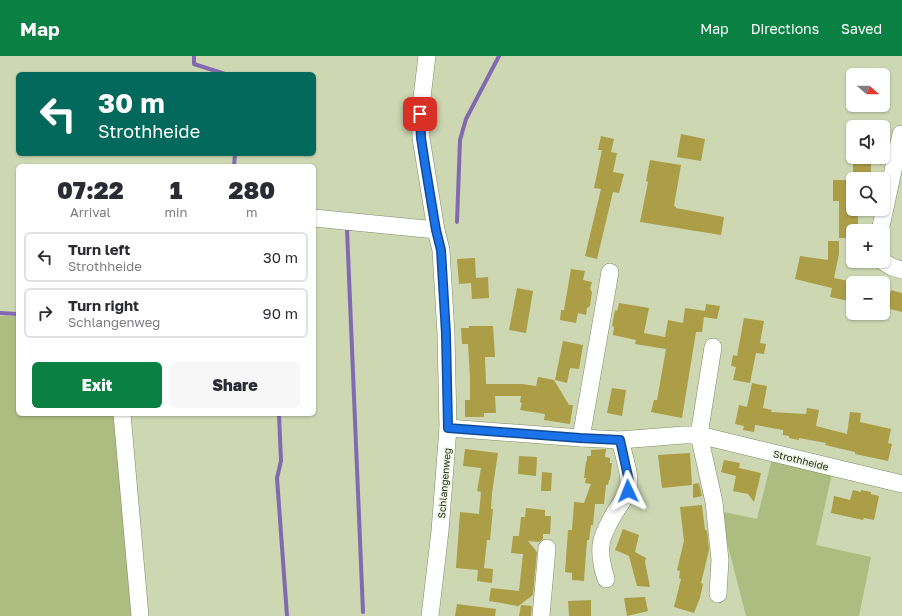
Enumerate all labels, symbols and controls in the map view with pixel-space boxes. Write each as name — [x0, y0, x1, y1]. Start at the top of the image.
text: Map — [20, 17, 60, 40]
text: Map — [700, 20, 729, 37]
text: Directions — [751, 20, 819, 37]
text: Saved — [841, 20, 882, 37]
north arrow — [846, 68, 890, 112]
map controls — [846, 68, 890, 320]
text: 30 m — [98, 86, 165, 119]
icon: left — [32, 88, 84, 140]
pin — [403, 97, 437, 131]
icon: arrive — [409, 103, 431, 125]
text: Strothheide — [98, 120, 200, 142]
button: sound — [846, 120, 890, 164]
button: search — [846, 172, 890, 216]
text: 07:22 — [57, 175, 124, 204]
text: 1 — [170, 175, 182, 204]
text: 280 — [229, 175, 275, 204]
text: Arrival — [70, 204, 111, 220]
text: min — [165, 204, 188, 220]
text: m — [246, 204, 258, 220]
button: + — [846, 224, 890, 268]
text: Turn left — [68, 240, 130, 258]
icon: left — [34, 246, 56, 268]
text: 30 m — [263, 248, 298, 266]
text: Strothheide — [68, 258, 142, 274]
button: − — [846, 276, 890, 320]
text: Turn right — [68, 296, 139, 314]
icon: right — [34, 302, 56, 324]
text: 90 m — [263, 304, 298, 322]
text: Schlangenweg — [68, 314, 160, 330]
button: Exit — [32, 362, 162, 408]
button: Share — [170, 362, 300, 408]
street label: Schlangenweg — [435, 447, 453, 519]
street label: Strothheide — [772, 447, 830, 473]
position arrow — [607, 470, 649, 512]

